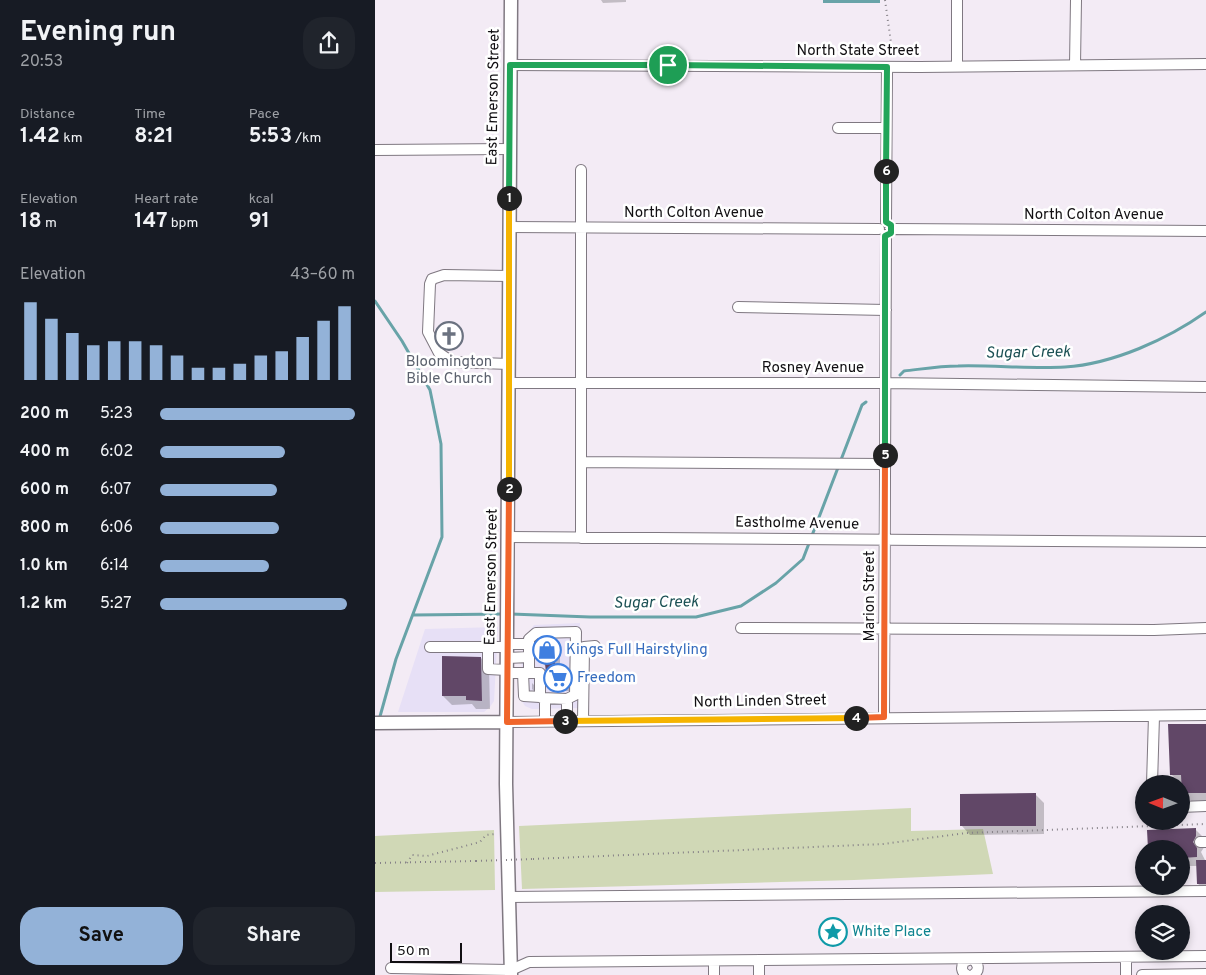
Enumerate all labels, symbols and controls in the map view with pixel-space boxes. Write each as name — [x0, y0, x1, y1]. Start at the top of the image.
text: Evening run — [20, 15, 176, 51]
button: share — [303, 17, 355, 69]
street label: East Emerson Street — [483, 28, 505, 166]
street label: North State Street — [797, 42, 919, 61]
pin — [647, 44, 689, 86]
icon: arrive — [654, 51, 682, 79]
text: 20:53 — [20, 52, 63, 72]
text: Distance — [20, 106, 75, 123]
text: Time — [134, 106, 166, 123]
text: Pace — [249, 106, 279, 123]
text: 1.42 — [20, 123, 60, 150]
text: 8:21 — [134, 123, 174, 150]
text: 5:53 — [249, 123, 292, 150]
text: km — [60, 130, 83, 147]
text: /km — [292, 130, 321, 147]
pin: 6 — [873, 158, 899, 184]
text: 6 — [882, 163, 891, 180]
pin: 1 — [497, 186, 521, 210]
text: 1 — [507, 190, 512, 207]
text: Elevation — [20, 191, 78, 208]
text: Heart rate — [134, 191, 198, 208]
text: kcal — [249, 191, 274, 208]
street label: North Colton Avenue — [624, 204, 764, 223]
street label: North Colton Avenue — [1024, 206, 1164, 225]
text: 18 — [20, 208, 42, 235]
text: 147 — [134, 208, 168, 235]
text: 91 — [249, 208, 270, 235]
text: m — [42, 215, 57, 232]
text: bpm — [168, 215, 198, 232]
text: Elevation — [20, 265, 86, 285]
text: 43–60 m — [290, 265, 355, 285]
church icon: Bloomington Bible Church — [434, 321, 464, 351]
water label: Sugar Creek — [985, 342, 1072, 364]
place label: Bloomington Bible Church — [406, 353, 492, 389]
street label: Rosney Avenue — [762, 359, 864, 378]
text: 200 m — [20, 404, 69, 424]
text: 5:23 — [100, 404, 133, 424]
text: 400 m — [20, 442, 69, 462]
text: 6:02 — [100, 442, 133, 462]
pin: 5 — [873, 442, 897, 468]
text: 5 — [881, 447, 890, 464]
pin: 2 — [497, 476, 521, 502]
text: 600 m — [20, 480, 69, 500]
text: 6:07 — [100, 480, 131, 500]
text: 2 — [505, 481, 514, 498]
street label: East Emerson Street — [481, 508, 503, 646]
street label: Eastholme Avenue — [735, 513, 859, 535]
text: 800 m — [20, 518, 69, 538]
text: 6:06 — [100, 518, 133, 538]
street label: Marion Street — [861, 551, 880, 641]
text: 1.0 km — [20, 556, 68, 576]
text: 6:14 — [100, 556, 129, 576]
water label: Sugar Creek — [613, 592, 700, 614]
text: 1.2 km — [20, 594, 67, 614]
text: 5:27 — [100, 594, 132, 614]
shop icon: Kings Full Hairstyling — [532, 635, 562, 665]
place label: Kings Full Hairstyling — [566, 641, 708, 660]
supermarket icon: Freedom — [543, 663, 573, 693]
place label: Freedom — [577, 669, 636, 688]
street label: North Linden Street — [693, 691, 827, 713]
pin: 4 — [843, 706, 869, 730]
pin: 3 — [553, 708, 577, 734]
text: 4 — [852, 710, 861, 727]
text: 3 — [561, 713, 570, 730]
north arrow — [1135, 775, 1190, 830]
map controls — [1135, 775, 1190, 960]
button: locate — [1135, 840, 1190, 895]
button: layers — [1135, 905, 1190, 960]
button: Save — [20, 907, 183, 965]
button: Share — [193, 907, 355, 965]
place icon: White Place — [818, 917, 848, 947]
place label: White Place — [852, 923, 931, 942]
scale bar — [390, 940, 463, 963]
text: 50 m — [397, 943, 430, 960]

